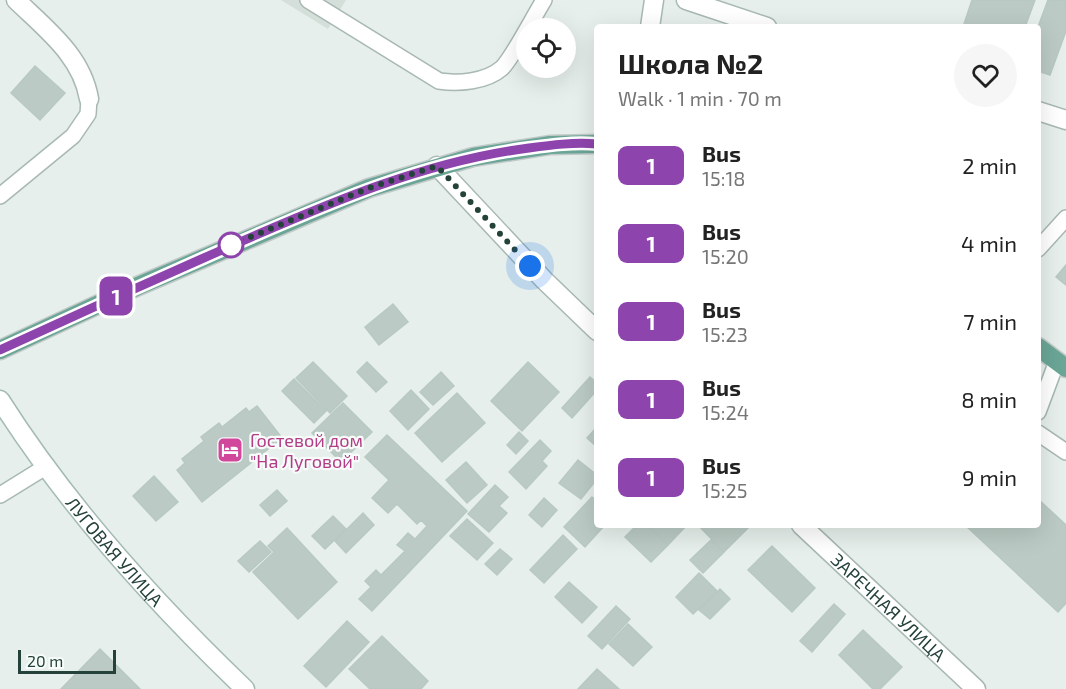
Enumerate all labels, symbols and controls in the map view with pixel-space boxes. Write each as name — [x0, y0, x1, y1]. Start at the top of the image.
map controls — [516, 18, 576, 78]
button: locate — [516, 18, 576, 78]
button: heart — [954, 44, 1017, 107]
text: Школа №2 — [618, 46, 763, 80]
text: Walk · 1 min · 70 m — [618, 86, 782, 110]
text: Bus — [702, 140, 741, 166]
text: 2 min — [962, 152, 1017, 178]
text: 1 — [646, 153, 656, 178]
text: 15:18 — [702, 166, 746, 190]
text: Bus — [702, 218, 741, 244]
text: 4 min — [961, 230, 1017, 256]
text: 1 — [646, 231, 656, 256]
unlabelled marker — [218, 232, 244, 258]
text: 15:20 — [702, 244, 749, 268]
your location — [515, 251, 545, 281]
line badge: 1 — [96, 276, 136, 316]
text: 1 — [111, 284, 121, 309]
text: Bus — [702, 296, 741, 322]
text: 7 min — [963, 308, 1017, 334]
text: 1 — [646, 309, 656, 334]
text: 15:23 — [702, 322, 748, 346]
text: Bus — [702, 374, 741, 400]
text: 8 min — [961, 386, 1017, 412]
text: 1 — [646, 387, 656, 412]
text: 15:24 — [702, 400, 749, 424]
place label: Гостевой дом "На Луговой" — [250, 429, 363, 472]
hotel icon: Гостевой дом "На Луговой" — [215, 435, 245, 465]
text: Bus — [702, 452, 741, 478]
text: 9 min — [962, 464, 1017, 490]
text: 1 — [646, 465, 656, 490]
text: 15:25 — [702, 478, 747, 502]
street label: ЛУГОВАЯ УЛИЦА — [61, 492, 168, 611]
street label: ЗАРЕЧНАЯ УЛИЦА — [827, 548, 951, 666]
scale bar — [18, 647, 116, 674]
text: 20 m — [27, 651, 63, 670]

